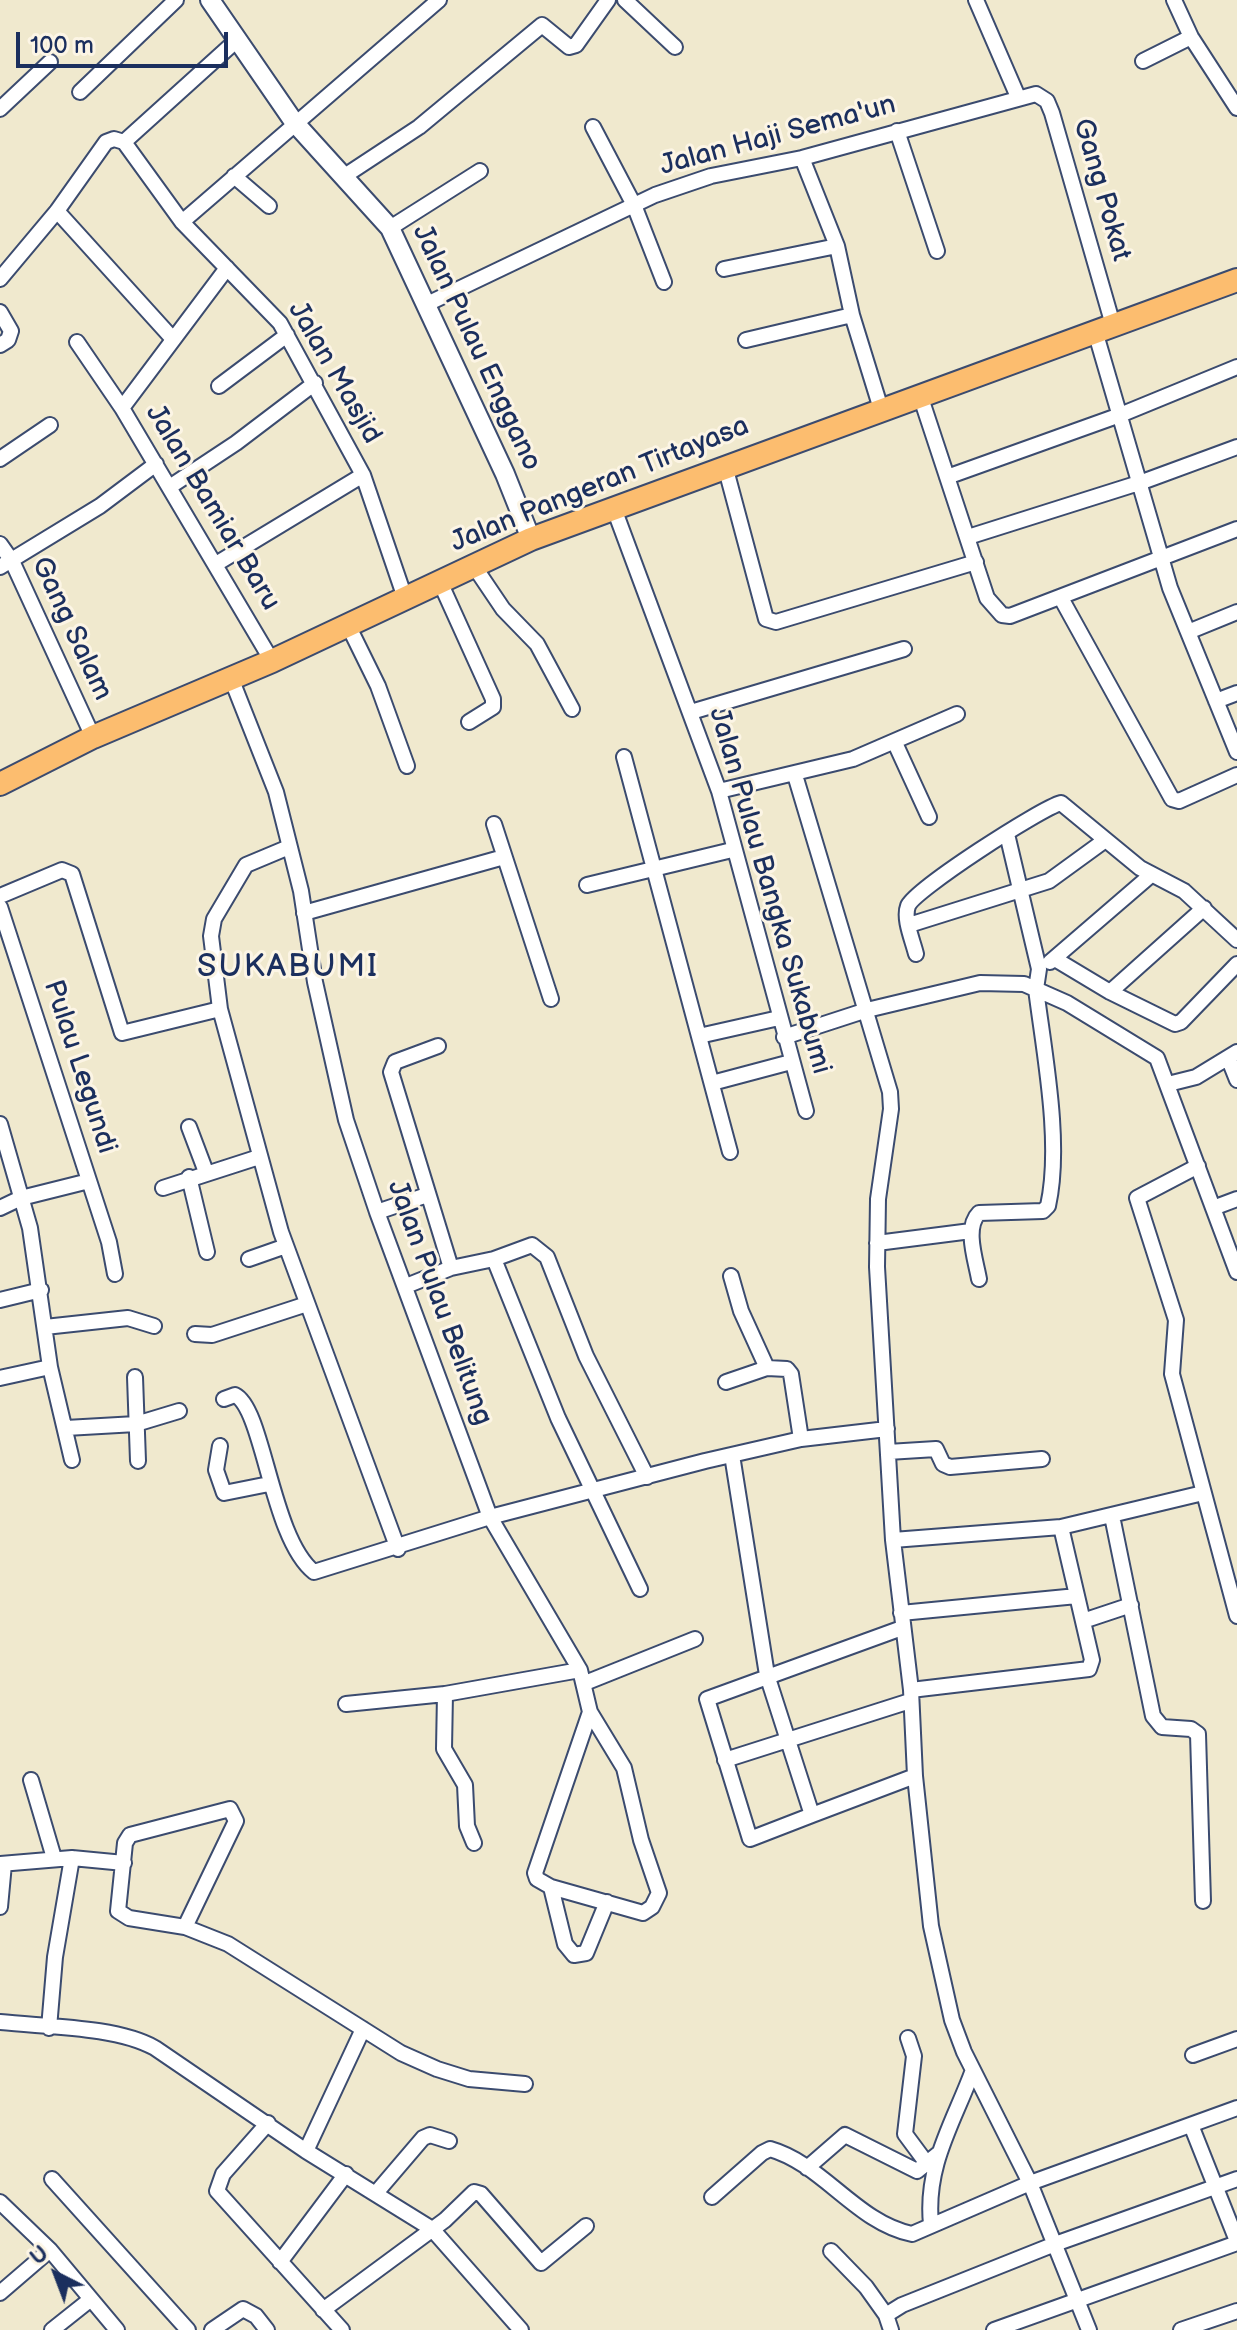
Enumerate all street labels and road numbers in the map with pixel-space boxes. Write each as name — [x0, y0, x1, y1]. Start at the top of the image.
street label: Jalan Haji Sema'un — [657, 88, 899, 184]
street label: Gang Pokat — [1065, 115, 1137, 265]
street label: Jalan Pulau Enggano — [404, 220, 548, 476]
street label: Jalan Masjid — [280, 296, 388, 450]
street label: Jalan Bamiar Baru — [137, 399, 287, 617]
street label: Jalan Pangeran Tirtayasa — [446, 410, 754, 560]
street label: Gang Salam — [23, 552, 119, 706]
street label: Jalan Pulau Bangka Sukabumi — [701, 704, 837, 1078]
street label: Pulau Legundi — [35, 976, 123, 1158]
street label: Jalan Pulau Belitung — [379, 1176, 499, 1430]

